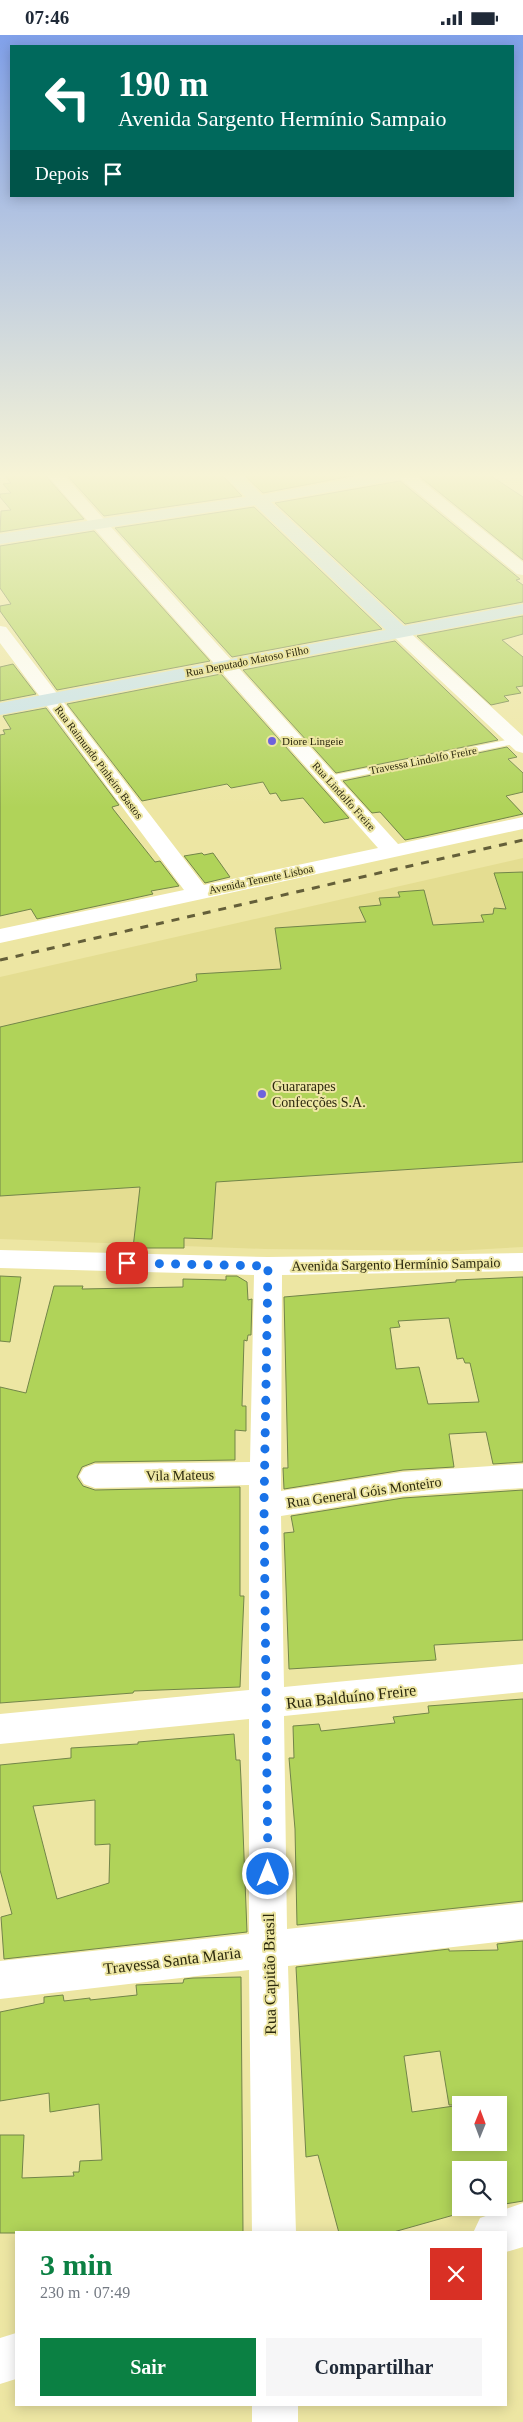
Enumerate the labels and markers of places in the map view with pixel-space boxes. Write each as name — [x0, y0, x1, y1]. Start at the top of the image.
marker: Diore Lingeie — [266, 735, 278, 747]
place label: Diore Lingeie — [282, 735, 344, 747]
place label: Guararapes Confecções S.A. — [272, 1079, 366, 1110]
marker: Guararapes Confecções S.A. — [256, 1088, 268, 1100]
pin — [106, 1242, 148, 1284]

